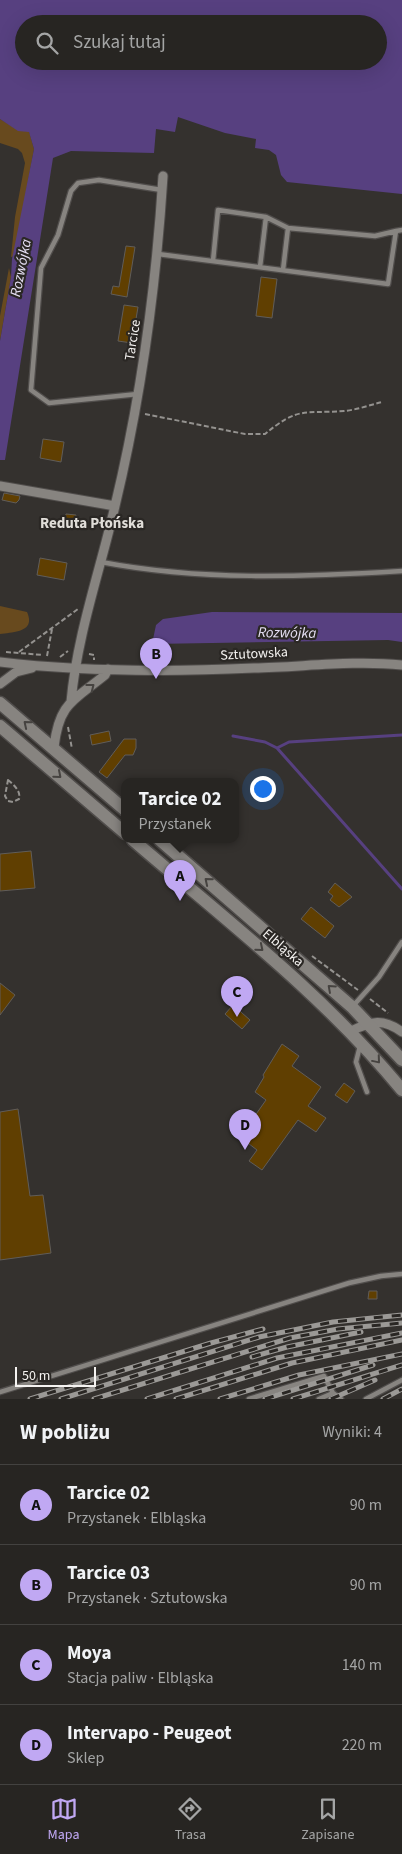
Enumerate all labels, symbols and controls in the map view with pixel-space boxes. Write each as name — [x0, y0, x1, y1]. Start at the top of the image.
search box — [15, 15, 387, 70]
icon: search — [33, 29, 61, 57]
text: Szukaj tutaj — [73, 29, 166, 56]
water label: Rozwójka — [5, 237, 37, 299]
street label: Tarcice — [120, 318, 146, 362]
district label: Reduta Płońska — [40, 513, 144, 534]
water label: Rozwójka — [258, 622, 316, 644]
pin: B — [140, 638, 172, 679]
street label: Sztutowska — [220, 642, 288, 666]
one-way arrow — [85, 684, 94, 692]
one-way arrow — [24, 722, 33, 730]
one-way arrow — [53, 769, 62, 778]
your location — [250, 776, 276, 802]
popup — [121, 778, 239, 843]
text: Tarcice 02 — [139, 786, 221, 813]
text: Przystanek — [139, 813, 211, 835]
pin: A — [164, 860, 196, 901]
one-way arrow — [205, 878, 214, 887]
street label: Elbląska — [258, 924, 308, 972]
one-way arrow — [254, 943, 263, 951]
pin: C — [221, 976, 253, 1017]
one-way arrow — [328, 984, 337, 993]
one-way arrow — [371, 1055, 380, 1064]
pin: D — [229, 1109, 261, 1150]
scale bar — [15, 1364, 96, 1387]
text: 50 m — [22, 1366, 50, 1386]
text: W pobliżu — [20, 1417, 110, 1447]
text: Wyniki: 4 — [322, 1421, 382, 1443]
text: Tarcice 02 — [67, 1480, 150, 1507]
text: A — [31, 1494, 41, 1516]
text: 90 m — [350, 1494, 382, 1516]
text: Przystanek · Elbląska — [67, 1507, 206, 1529]
text: Tarcice 03 — [67, 1560, 150, 1587]
text: B — [31, 1574, 41, 1596]
text: 90 m — [350, 1574, 382, 1596]
text: Przystanek · Sztutowska — [67, 1587, 228, 1609]
text: Moya — [67, 1640, 111, 1667]
text: C — [31, 1654, 41, 1676]
text: 140 m — [342, 1654, 382, 1676]
text: Stacja paliw · Elbląska — [67, 1667, 213, 1689]
text: Intervapo - Peugeot — [67, 1720, 231, 1747]
text: D — [31, 1734, 41, 1756]
text: 220 m — [342, 1734, 382, 1756]
text: Sklep — [67, 1747, 104, 1769]
tab: Mapa — [48, 1795, 79, 1845]
tab: Trasa — [175, 1795, 206, 1845]
tab: Zapisane — [301, 1795, 354, 1845]

